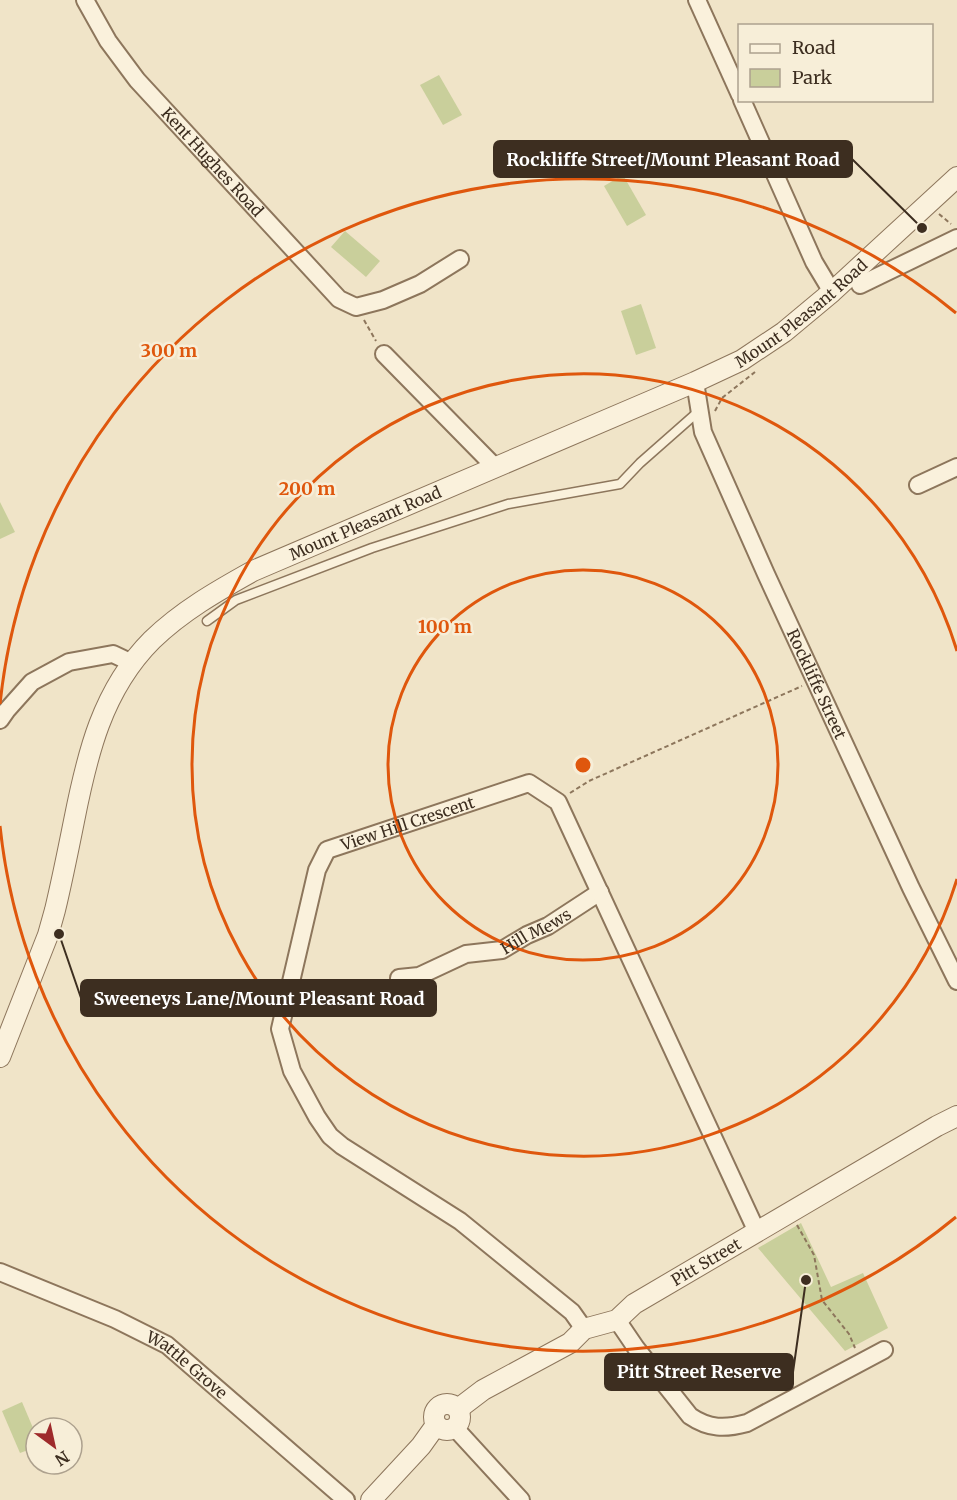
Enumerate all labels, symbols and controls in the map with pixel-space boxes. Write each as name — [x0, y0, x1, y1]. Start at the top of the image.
legend — [738, 24, 933, 102]
text: Road — [792, 36, 836, 59]
text: Park — [792, 66, 833, 89]
street label: Kent Hughes Road — [157, 103, 268, 221]
callout: Rockliffe Street/Mount Pleasant Road — [494, 141, 852, 177]
text: Rockliffe Street/Mount Pleasant Road — [506, 148, 840, 171]
street label: Mount Pleasant Road — [731, 254, 872, 372]
text: 300 m — [141, 339, 197, 362]
text: 200 m — [279, 477, 335, 500]
street label: Mount Pleasant Road — [286, 482, 445, 564]
text: 100 m — [418, 615, 472, 638]
street label: Rockliffe Street — [783, 626, 851, 743]
centre of rings — [573, 755, 593, 775]
street label: View Hill Crescent — [337, 792, 478, 855]
street label: Hill Mews — [497, 904, 575, 959]
callout: Sweeneys Lane/Mount Pleasant Road — [81, 980, 436, 1016]
text: Sweeneys Lane/Mount Pleasant Road — [93, 987, 425, 1010]
street label: Pitt Street — [667, 1233, 745, 1290]
street label: Wattle Grove — [142, 1326, 232, 1403]
callout: Pitt Street Reserve — [605, 1354, 793, 1390]
text: Pitt Street Reserve — [617, 1360, 782, 1383]
north arrow — [24, 1416, 84, 1476]
text: N — [51, 1447, 73, 1471]

